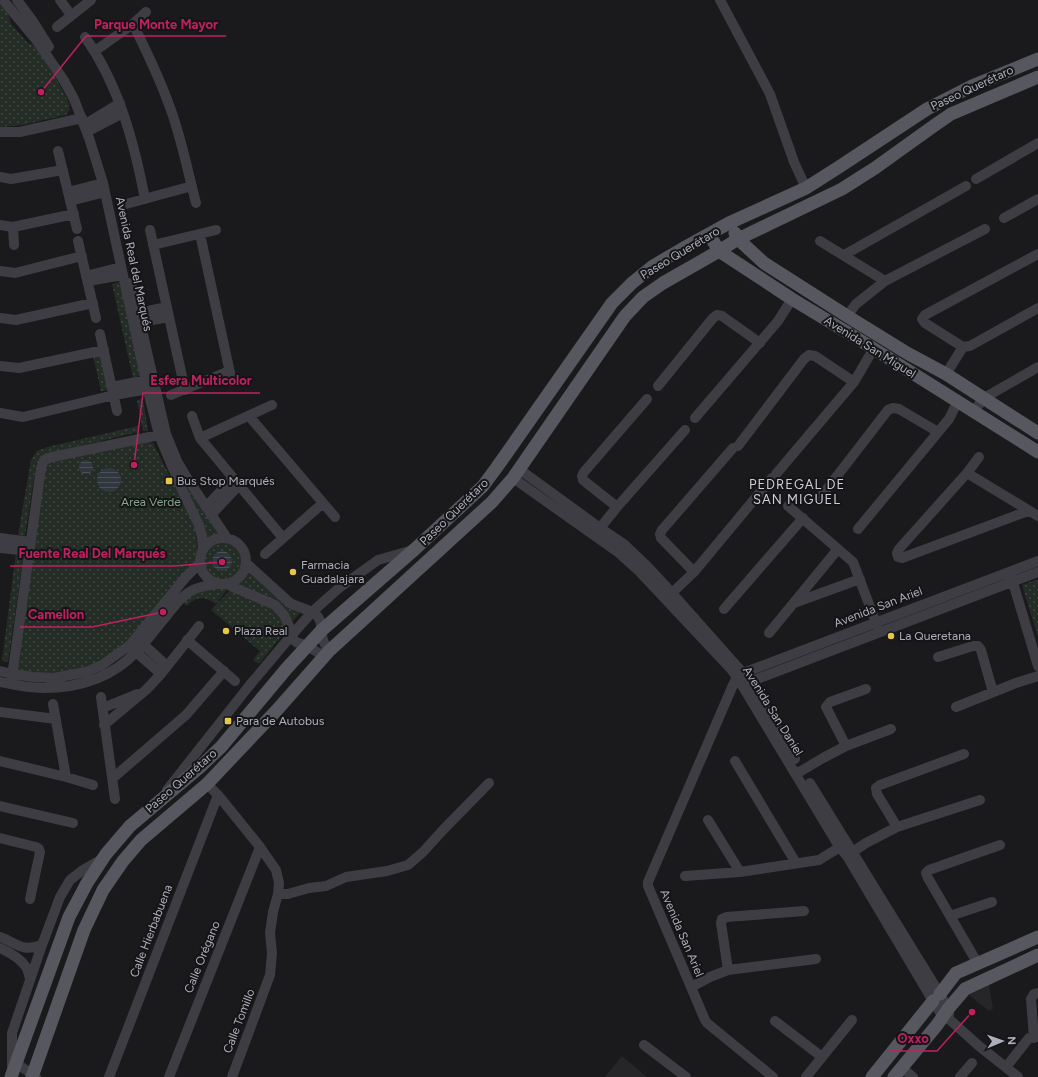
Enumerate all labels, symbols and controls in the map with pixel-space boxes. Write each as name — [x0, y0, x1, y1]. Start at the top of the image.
callout: Parque Monte Mayor — [86, 11, 226, 36]
text: Parque Monte Mayor — [94, 17, 218, 32]
street label: Paseo Querétaro — [928, 63, 1016, 113]
street label: Avenida Real del Marqués — [113, 195, 155, 333]
street label: Paseo Querétaro — [638, 224, 722, 282]
street label: Avenida San Miguel — [822, 313, 918, 381]
callout: Esfera Multicolor — [143, 368, 260, 393]
text: Esfera Multicolor — [150, 373, 252, 388]
place label: Bus Stop Marqués — [177, 474, 275, 488]
marker: Bus Stop Marqués — [164, 476, 174, 486]
street label: Paseo Querétaro — [417, 476, 491, 548]
district label: PEDREGAL DE SAN MIGUEL — [749, 477, 845, 507]
park label: Area Verde — [121, 495, 181, 509]
callout: Fuente Real Del Marqués — [10, 541, 174, 566]
text: Fuente Real Del Marqués — [18, 546, 166, 561]
place label: Farmacia Guadalajara — [301, 558, 364, 586]
marker: Farmacia Guadalajara — [288, 567, 298, 577]
street label: Avenida San Ariel — [832, 584, 924, 630]
callout: Camellon — [20, 602, 92, 627]
text: Camellon — [28, 607, 84, 622]
place label: Plaza Real — [234, 624, 288, 638]
marker: Plaza Real — [221, 626, 231, 636]
place label: La Queretana — [899, 629, 971, 643]
marker: La Queretana — [886, 631, 896, 641]
street label: Avenida San Daniel — [740, 664, 806, 758]
place label: Para de Autobus — [236, 714, 325, 728]
marker: Para de Autobus — [223, 716, 233, 726]
street label: Paseo Querétaro — [142, 746, 220, 816]
street label: Calle Hierbabuena — [127, 883, 175, 979]
street label: Avenida San Ariel — [657, 887, 707, 979]
street label: Calle Orégano — [181, 919, 223, 995]
street label: Calle Tomillo — [220, 987, 258, 1055]
north arrow — [982, 1021, 1022, 1061]
callout: Oxxo — [889, 1026, 937, 1051]
text: Oxxo — [897, 1031, 929, 1046]
text: N — [1005, 1036, 1018, 1045]

